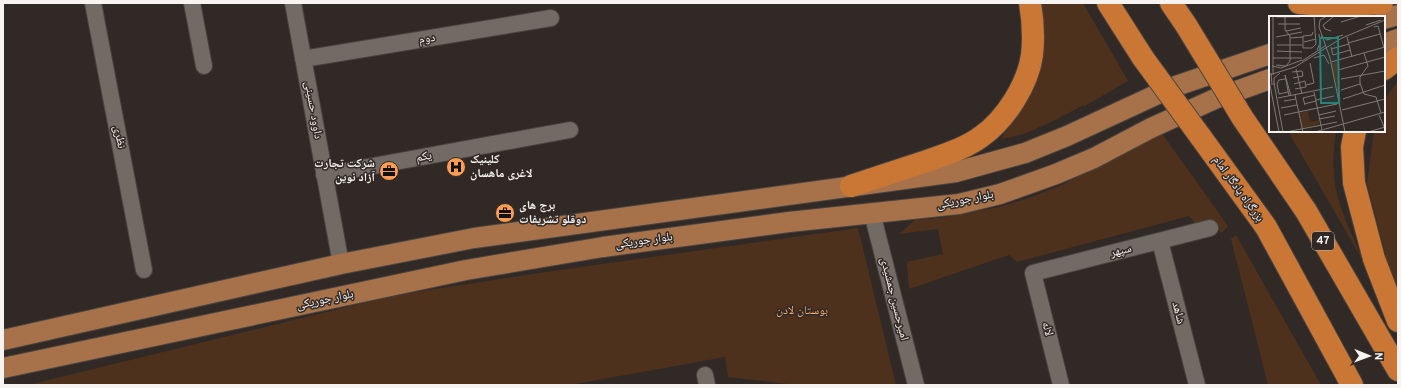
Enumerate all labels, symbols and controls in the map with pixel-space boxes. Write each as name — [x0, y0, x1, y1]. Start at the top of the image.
inset map — [1269, 16, 1385, 132]
street label: دوم — [418, 30, 436, 48]
street label: داوود حسینی — [300, 80, 326, 140]
street label: نظری — [109, 124, 129, 150]
street label: یکم — [415, 148, 434, 166]
place label: کلینیک لاغری ماهسان — [470, 152, 533, 182]
street label: بزرگراه یادگار امام — [1209, 153, 1267, 225]
place label: شرکت تجارت آزاد نوین — [314, 156, 376, 186]
hospital icon: کلینیک لاغری ماهسان — [445, 156, 467, 178]
office icon: شرکت تجارت آزاد نوین — [378, 160, 400, 182]
street label: بلوار جوریکی — [935, 187, 995, 213]
place label: برج های دوقلو تشریفات — [519, 198, 587, 228]
office icon: برج های دوقلو تشریفات — [494, 202, 516, 224]
street label: بلوار جوریکی — [614, 229, 674, 253]
road number: 47 — [1312, 232, 1334, 250]
street label: سپهر — [1108, 241, 1134, 262]
street label: امیرحسین جمشیدی — [876, 256, 912, 342]
street label: بلوار جوریکی — [295, 286, 355, 314]
street label: شاهد — [1167, 300, 1189, 326]
park label: بوستان لادن — [776, 303, 828, 319]
street label: لاله — [1038, 320, 1056, 338]
north arrow — [1349, 336, 1389, 376]
text: N — [1371, 352, 1385, 360]

